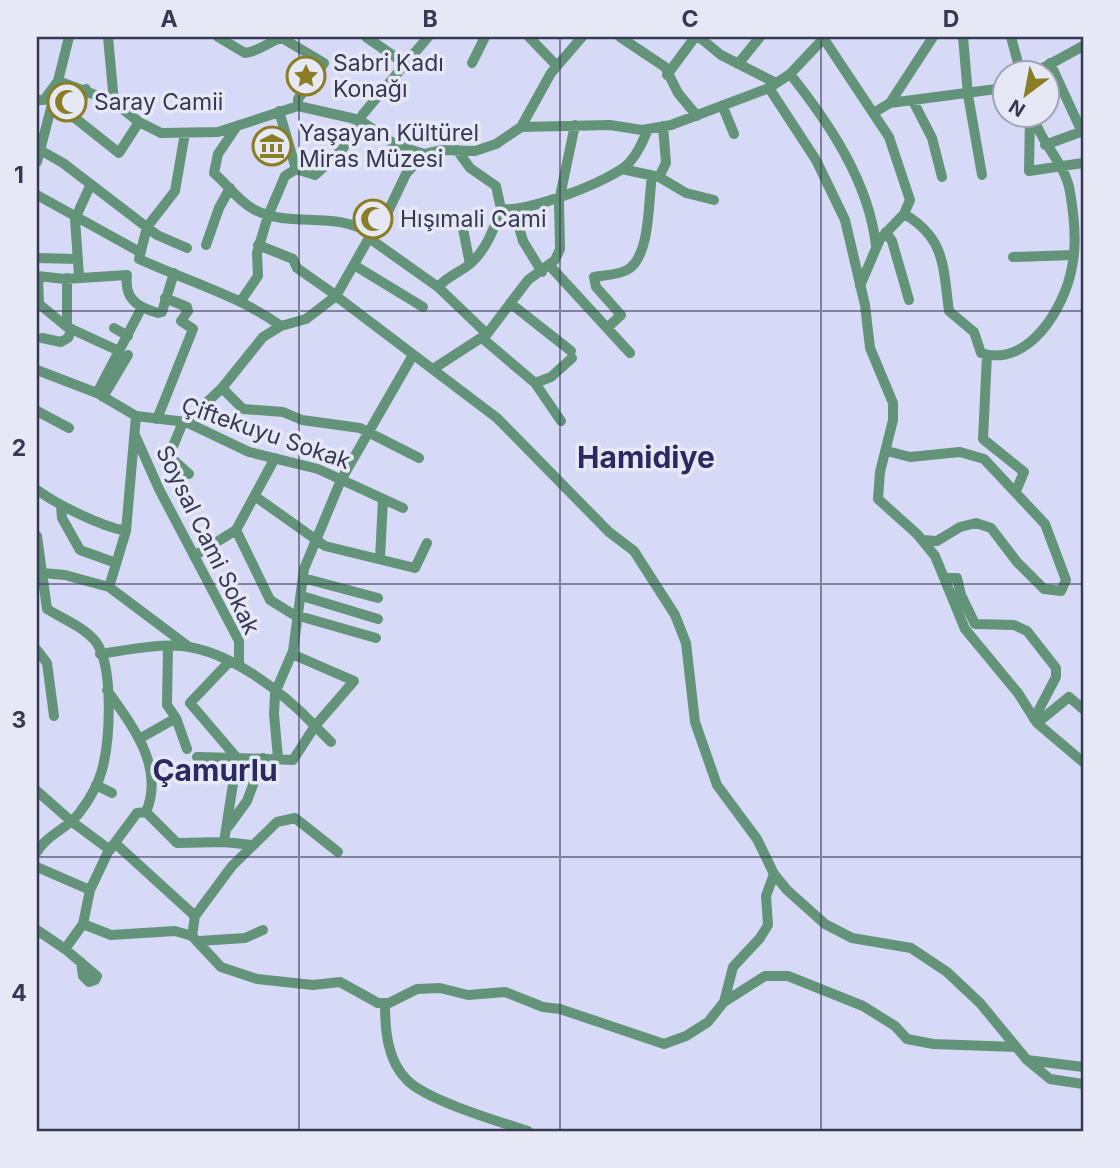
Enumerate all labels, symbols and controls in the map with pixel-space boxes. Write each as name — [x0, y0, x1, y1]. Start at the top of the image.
text: A — [160, 5, 178, 33]
text: B — [422, 5, 438, 33]
text: C — [681, 5, 699, 33]
text: D — [943, 5, 959, 33]
place label: Sabri Kadı Konağı — [333, 49, 444, 103]
place icon: Sabri Kadı Konağı — [285, 55, 327, 97]
north arrow — [990, 60, 1060, 130]
mosque icon: Saray Camii — [46, 81, 88, 123]
place label: Saray Camii — [94, 88, 223, 116]
text: N — [1005, 94, 1029, 122]
place label: Yaşayan Kültürel Miras Müzesi — [299, 119, 479, 173]
museum icon: Yaşayan Kültürel Miras Müzesi — [251, 125, 293, 167]
text: 1 — [14, 161, 24, 189]
mosque icon: Hışımali Cami — [352, 198, 394, 240]
place label: Hışımali Cami — [400, 205, 546, 233]
street label: Çiftekuyu Sokak — [178, 391, 354, 475]
text: 2 — [12, 434, 26, 462]
district label: Hamidiye — [577, 439, 715, 475]
street label: Soysal Cami Sokak — [150, 441, 266, 639]
text: 3 — [12, 706, 26, 734]
district label: Çamurlu — [152, 752, 278, 788]
text: 4 — [11, 979, 27, 1007]

